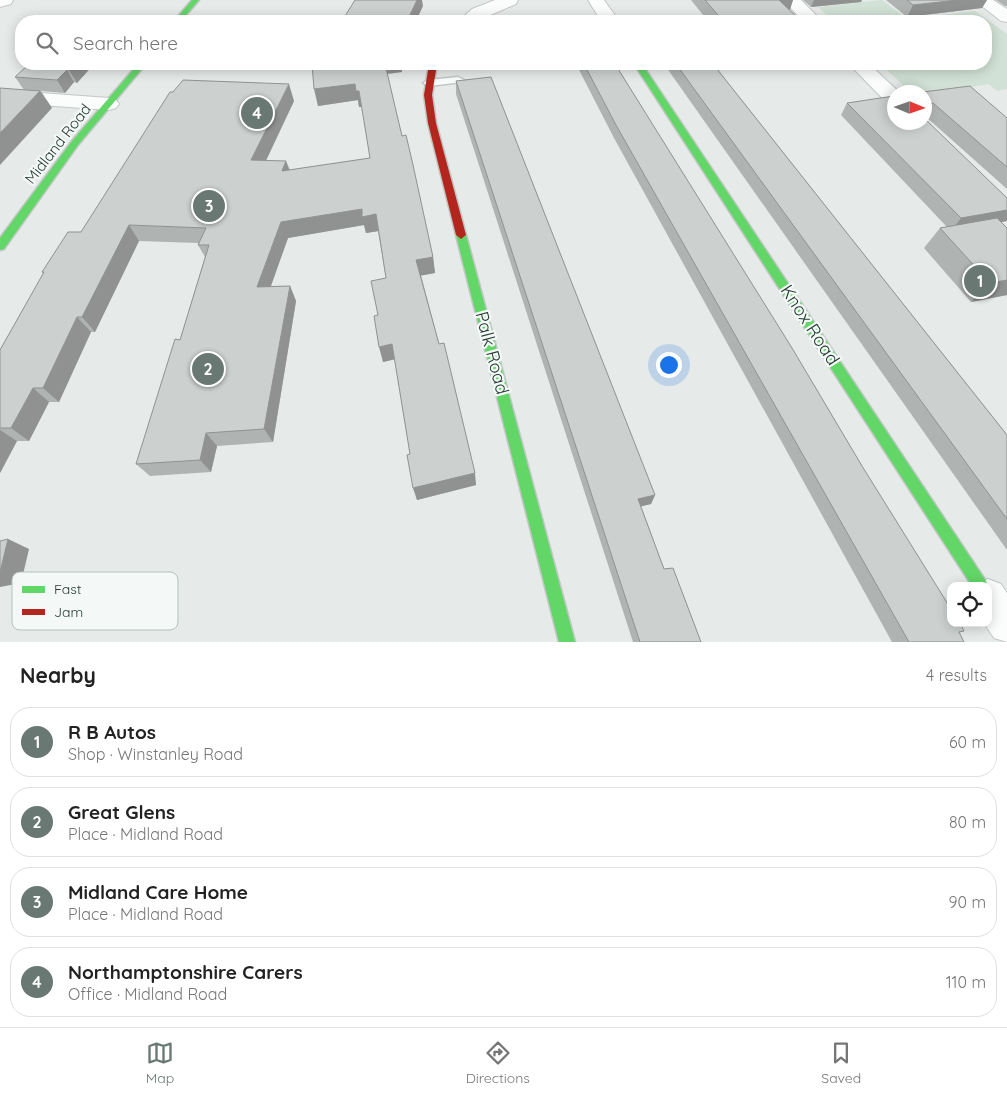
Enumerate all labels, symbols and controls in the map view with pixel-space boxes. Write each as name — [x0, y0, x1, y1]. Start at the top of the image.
search box — [15, 15, 992, 70]
icon: search — [33, 29, 61, 57]
text: Search here — [73, 31, 178, 55]
north arrow — [887, 85, 932, 130]
pin: 4 — [241, 94, 273, 132]
street label: Midland Road — [20, 100, 95, 187]
pin: 3 — [193, 187, 225, 225]
pin: 1 — [964, 262, 996, 300]
street label: Knox Road — [776, 280, 845, 369]
street label: Palk Road — [470, 309, 515, 397]
pin: 2 — [192, 350, 224, 388]
your location — [656, 352, 682, 378]
legend — [12, 572, 178, 630]
text: Fast — [54, 580, 82, 598]
map controls — [947, 582, 992, 627]
button: locate — [947, 582, 992, 627]
text: Jam — [54, 603, 83, 621]
text: Nearby — [20, 662, 96, 688]
text: 4 results — [926, 665, 987, 685]
text: R B Autos — [68, 720, 156, 744]
text: 1 — [34, 732, 40, 752]
text: 60 m — [949, 732, 986, 752]
text: Shop · Winstanley Road — [68, 744, 243, 764]
text: Great Glens — [68, 800, 175, 824]
text: 2 — [32, 812, 42, 832]
text: 80 m — [949, 812, 986, 832]
text: Place · Midland Road — [68, 824, 223, 844]
text: Midland Care Home — [68, 880, 248, 904]
text: 3 — [33, 892, 41, 912]
text: 90 m — [949, 892, 986, 912]
text: Place · Midland Road — [68, 904, 223, 924]
text: Northamptonshire Carers — [68, 960, 303, 984]
text: 4 — [32, 972, 42, 992]
text: 110 m — [946, 972, 986, 992]
text: Office · Midland Road — [68, 984, 227, 1004]
tab: Map — [146, 1039, 174, 1087]
tab: Directions — [466, 1039, 530, 1087]
tab: Saved — [821, 1039, 861, 1087]

